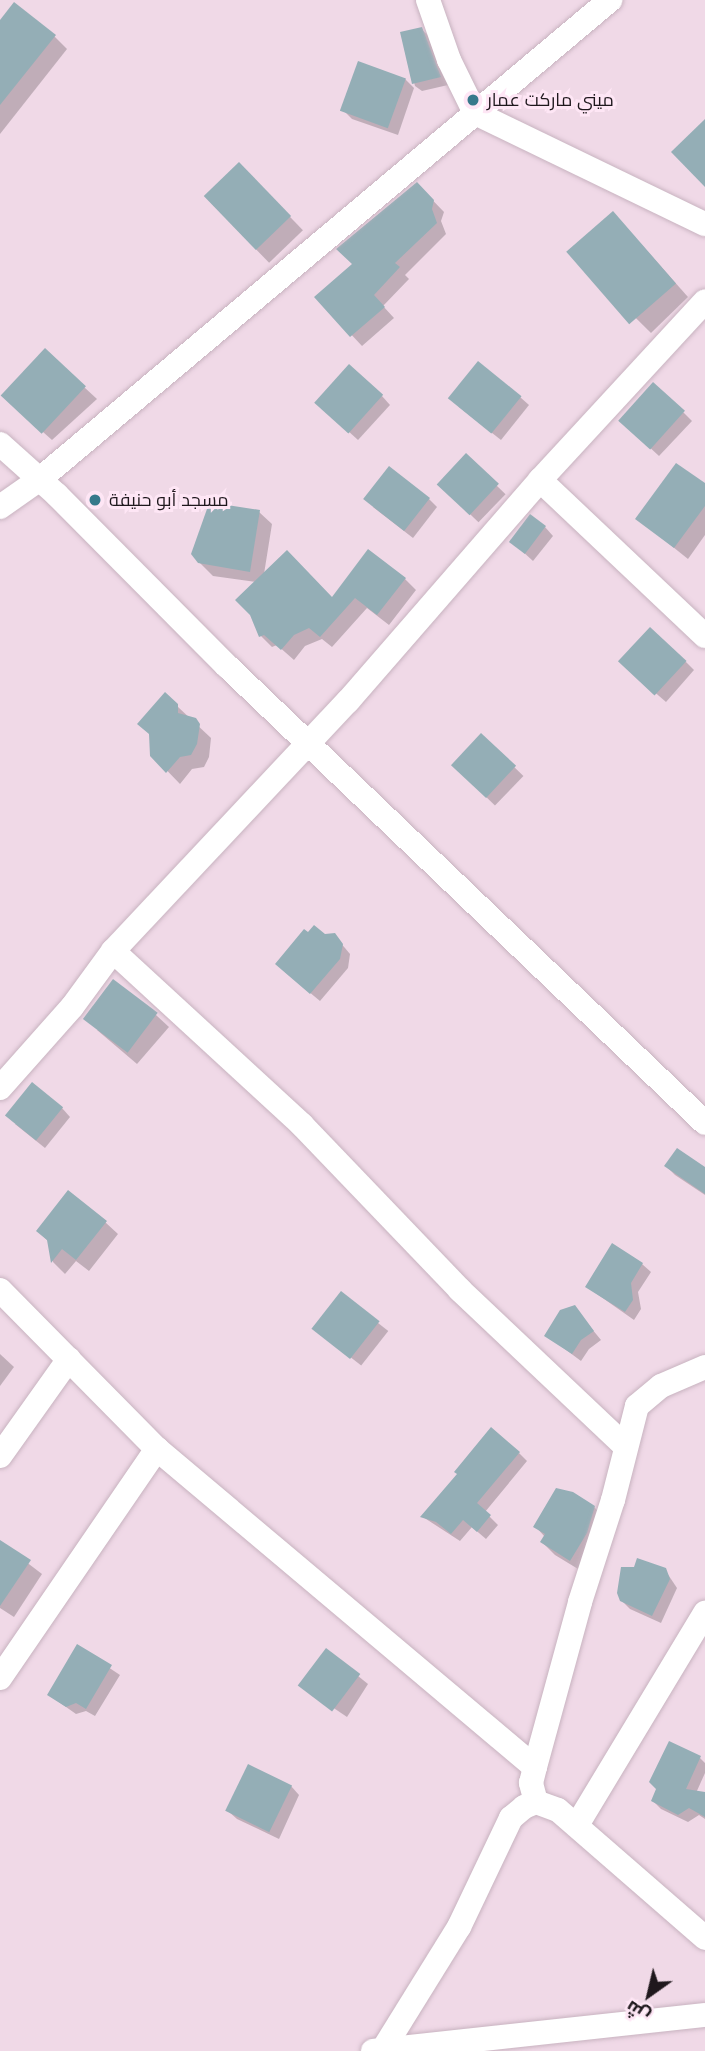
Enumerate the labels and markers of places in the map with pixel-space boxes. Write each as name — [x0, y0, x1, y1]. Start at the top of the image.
place label: ميني ماركت عمار — [487, 89, 614, 111]
marker: ميني ماركت عمار — [465, 92, 481, 108]
place label: مسجد أبو حنيفة — [109, 489, 229, 511]
marker: مسجد أبو حنيفة — [87, 492, 103, 508]

